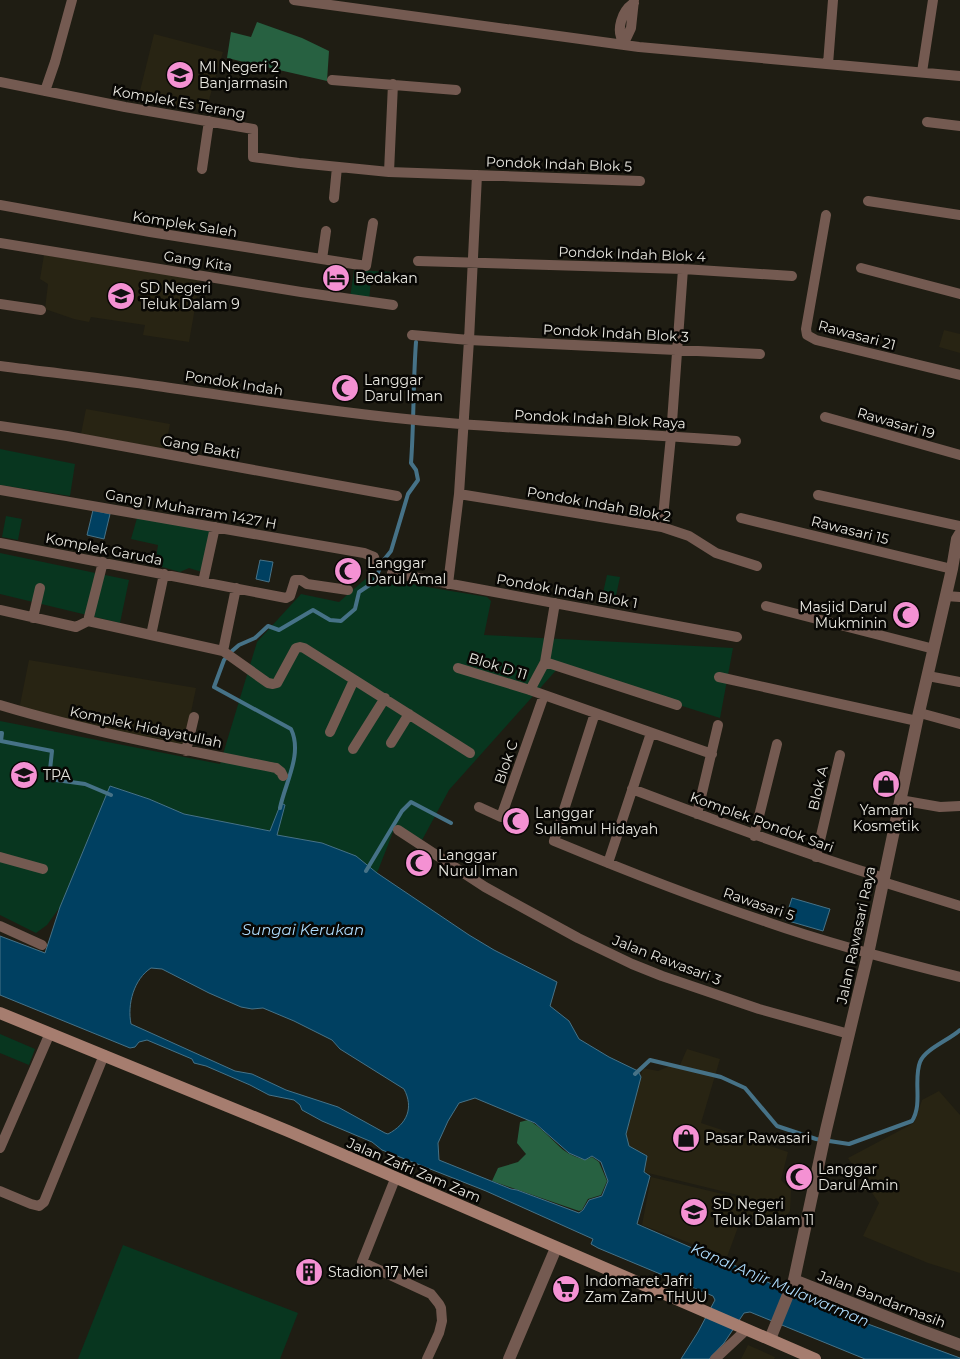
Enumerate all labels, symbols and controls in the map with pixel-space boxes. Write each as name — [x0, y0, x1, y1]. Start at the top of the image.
place label: MI Negeri 2 Banjarmasin — [199, 58, 288, 92]
school or university icon: MI Negeri 2 Banjarmasin — [165, 60, 195, 90]
street label: Komplek Es Terang — [111, 81, 247, 123]
street label: Pondok Indah Blok 5 — [486, 152, 632, 176]
street label: Komplek Saleh — [131, 207, 239, 241]
street label: Pondok Indah Blok 4 — [558, 242, 707, 266]
street label: Gang Kita — [162, 247, 234, 275]
hotel icon: Bedakan — [321, 263, 351, 293]
place label: Bedakan — [355, 269, 418, 287]
place label: SD Negeri Teluk Dalam 9 — [140, 279, 240, 313]
school or university icon: SD Negeri Teluk Dalam 9 — [106, 281, 136, 311]
street label: Rawasari 21 — [816, 316, 898, 354]
street label: Pondok Indah Blok 3 — [543, 320, 689, 346]
street label: Pondok Indah — [184, 366, 284, 400]
place label: Langgar Darul Iman — [364, 371, 443, 405]
mosque icon: Langgar Darul Iman — [330, 373, 360, 403]
street label: Rawasari 19 — [855, 403, 937, 443]
street label: Pondok Indah Blok Raya — [514, 406, 686, 432]
street label: Gang Bakti — [161, 431, 241, 463]
street label: Pondok Indah Blok 2 — [526, 482, 673, 526]
street label: Gang 1 Muharram 1427 H — [104, 485, 278, 533]
street label: Rawasari 15 — [809, 512, 891, 548]
street label: Komplek Garuda — [44, 529, 164, 569]
place label: Langgar Darul Amal — [367, 554, 446, 588]
mosque icon: Langgar Darul Amal — [333, 556, 363, 586]
street label: Pondok Indah Blok 1 — [495, 570, 639, 612]
place label: Masjid Darul Mukminin — [799, 598, 887, 632]
mosque icon: Masjid Darul Mukminin — [891, 600, 921, 630]
street label: Blok D 11 — [466, 649, 530, 683]
street label: Komplek Hidayatullah — [68, 702, 224, 752]
street label: Blok C — [490, 738, 522, 786]
school or university icon: TPA — [9, 760, 39, 790]
street label: Blok A — [804, 763, 832, 812]
place label: TPA — [43, 766, 71, 784]
shop icon: Yamani Kosmetik — [871, 769, 901, 799]
street label: Komplek Pondok Sari — [688, 788, 836, 856]
place label: Yamani Kosmetik — [853, 801, 920, 835]
place label: Langgar Sullamul Hidayah — [535, 804, 658, 838]
mosque icon: Langgar Sullamul Hidayah — [501, 806, 531, 836]
place label: Langgar Nurul Iman — [438, 846, 518, 880]
mosque icon: Langgar Nurul Iman — [404, 848, 434, 878]
street label: Jalan Rawasari Raya — [832, 864, 879, 1007]
street label: Rawasari 5 — [721, 883, 797, 925]
water label: Sungai Kerukan — [242, 920, 364, 939]
street label: Jalan Rawasari 3 — [609, 931, 724, 989]
shop icon: Pasar Rawasari — [671, 1123, 701, 1153]
place label: Pasar Rawasari — [705, 1129, 810, 1147]
street label: Jalan Zafri Zam Zam — [343, 1133, 484, 1206]
place label: Langgar Darul Amin — [818, 1160, 898, 1194]
mosque icon: Langgar Darul Amin — [784, 1162, 814, 1192]
place label: SD Negeri Teluk Dalam 11 — [713, 1195, 814, 1229]
school or university icon: SD Negeri Teluk Dalam 11 — [679, 1197, 709, 1227]
water label: Kanal Anjir Mulawarman — [688, 1238, 872, 1331]
building icon: Stadion 17 Mei — [294, 1257, 324, 1287]
place label: Stadion 17 Mei — [328, 1263, 428, 1281]
street label: Jalan Bandarmasih — [815, 1266, 948, 1332]
place label: Indomaret Jafri Zam Zam - THUU — [585, 1272, 707, 1306]
supermarket icon: Indomaret Jafri Zam Zam - THUU — [551, 1274, 581, 1304]

